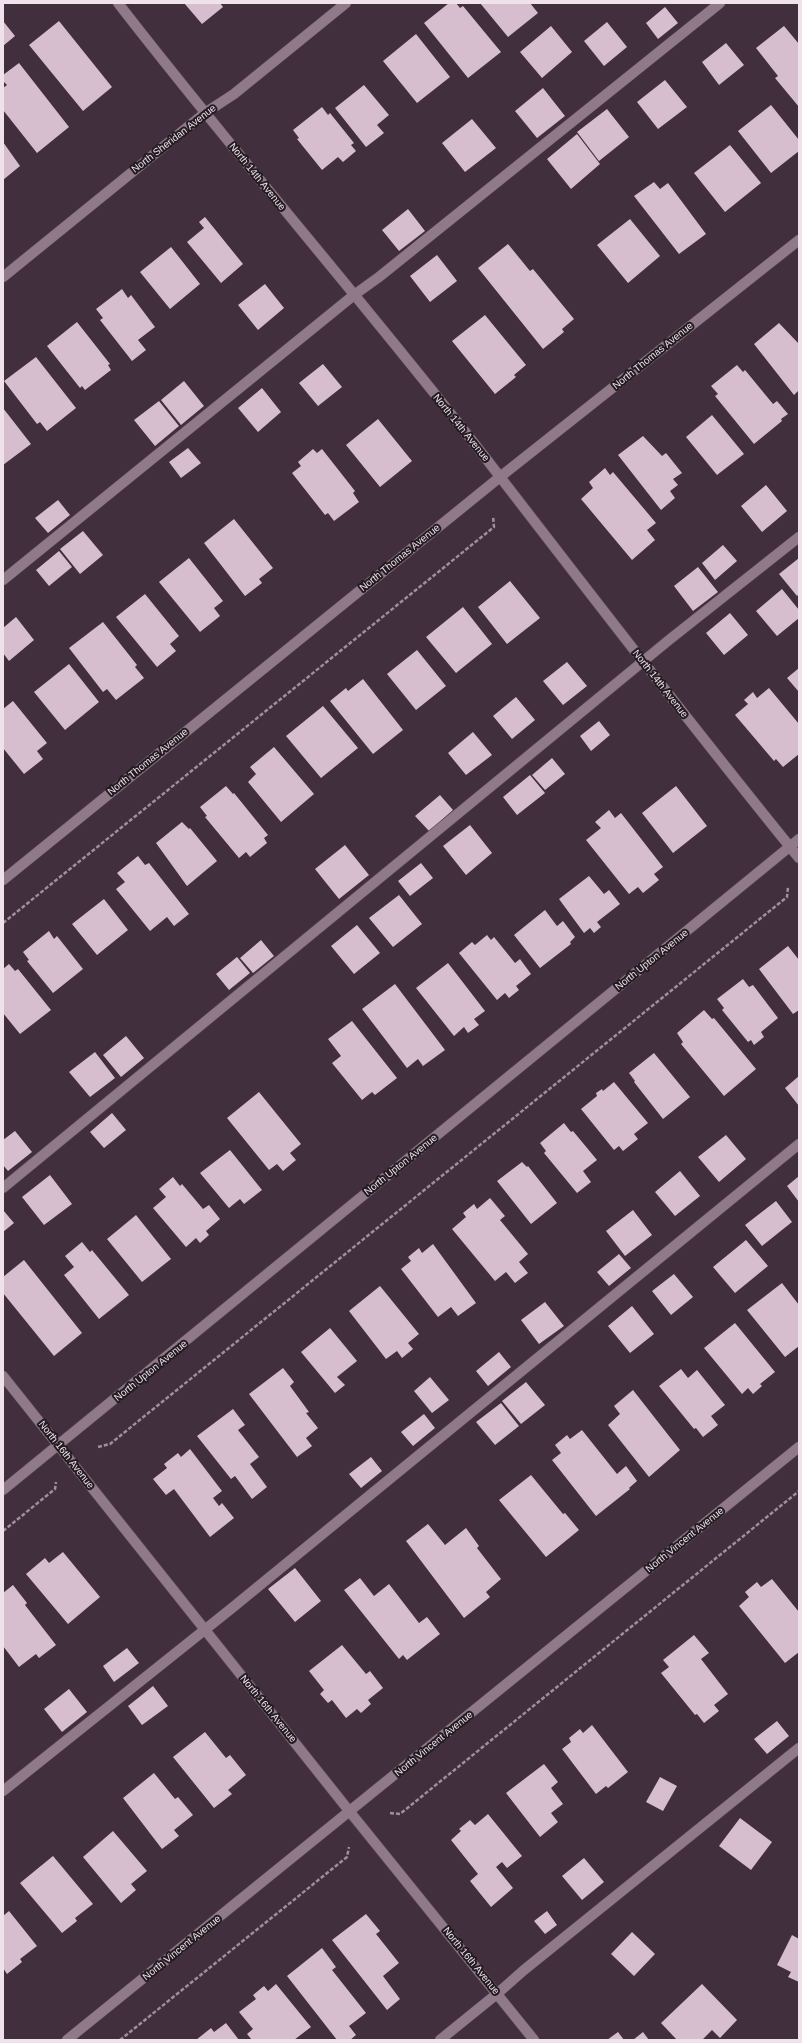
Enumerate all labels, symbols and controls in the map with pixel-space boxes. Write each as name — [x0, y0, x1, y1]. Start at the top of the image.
street label: North Sheridan Avenue — [129, 102, 219, 176]
street label: North 14th Avenue — [226, 141, 288, 213]
street label: North Thomas Avenue — [610, 320, 696, 392]
street label: North 14th Avenue — [430, 392, 492, 464]
street label: North Thomas Avenue — [357, 522, 443, 594]
street label: North 14th Avenue — [630, 648, 690, 720]
street label: North Thomas Avenue — [105, 726, 191, 798]
street label: North Upton Avenue — [613, 927, 691, 993]
street label: North Upton Avenue — [362, 1132, 440, 1198]
street label: North Upton Avenue — [112, 1338, 190, 1404]
street label: North 16th Avenue — [36, 1419, 96, 1491]
street label: North Vincent Avenue — [644, 1505, 726, 1575]
street label: North 16th Avenue — [237, 1673, 299, 1745]
street label: North Vincent Avenue — [393, 1709, 475, 1779]
street label: North Vincent Avenue — [141, 1913, 223, 1983]
street label: North 16th Avenue — [440, 1925, 502, 1997]

